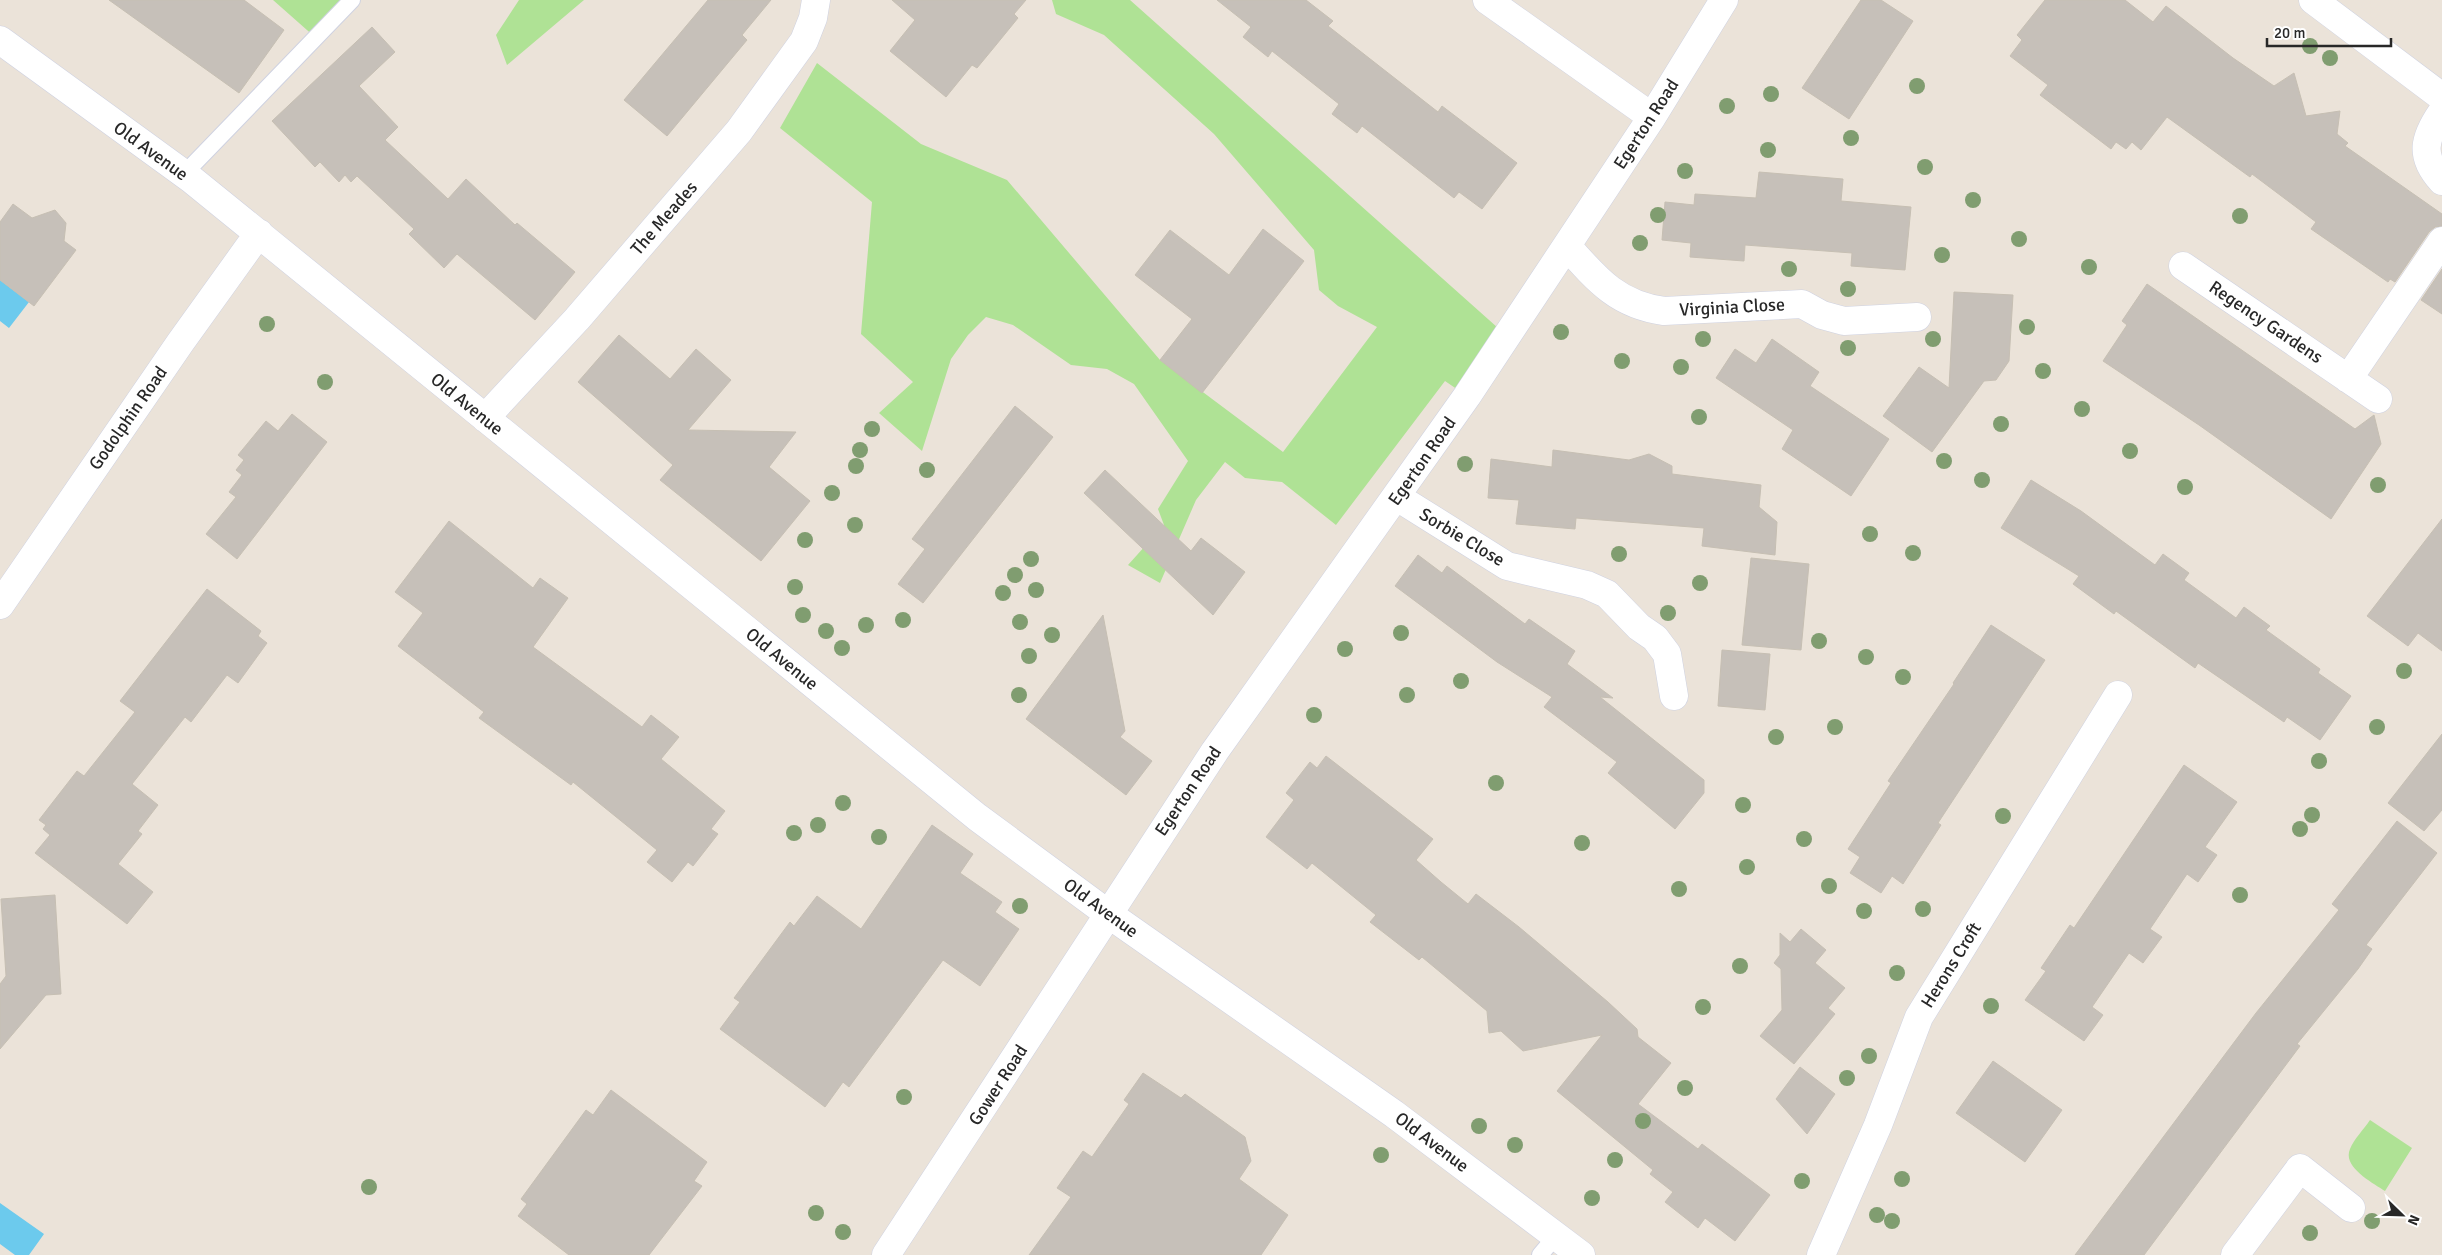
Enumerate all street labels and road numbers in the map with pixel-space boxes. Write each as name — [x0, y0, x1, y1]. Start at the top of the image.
street label: Egerton Road — [1609, 75, 1683, 173]
street label: Old Avenue — [109, 117, 193, 185]
street label: The Meades — [626, 176, 702, 259]
street label: Regency Gardens — [2205, 276, 2327, 368]
street label: Virginia Close — [1678, 293, 1786, 321]
street label: Godolphin Road — [84, 362, 172, 474]
street label: Old Avenue — [426, 368, 508, 440]
street label: Egerton Road — [1383, 412, 1461, 510]
street label: Sorbie Close — [1415, 503, 1509, 571]
street label: Old Avenue — [741, 623, 823, 695]
street label: Egerton Road — [1150, 742, 1226, 840]
street label: Old Avenue — [1059, 874, 1143, 942]
street label: Herons Croft — [1916, 918, 1986, 1012]
street label: Gower Road — [964, 1041, 1032, 1129]
street label: Old Avenue — [1391, 1107, 1473, 1177]

